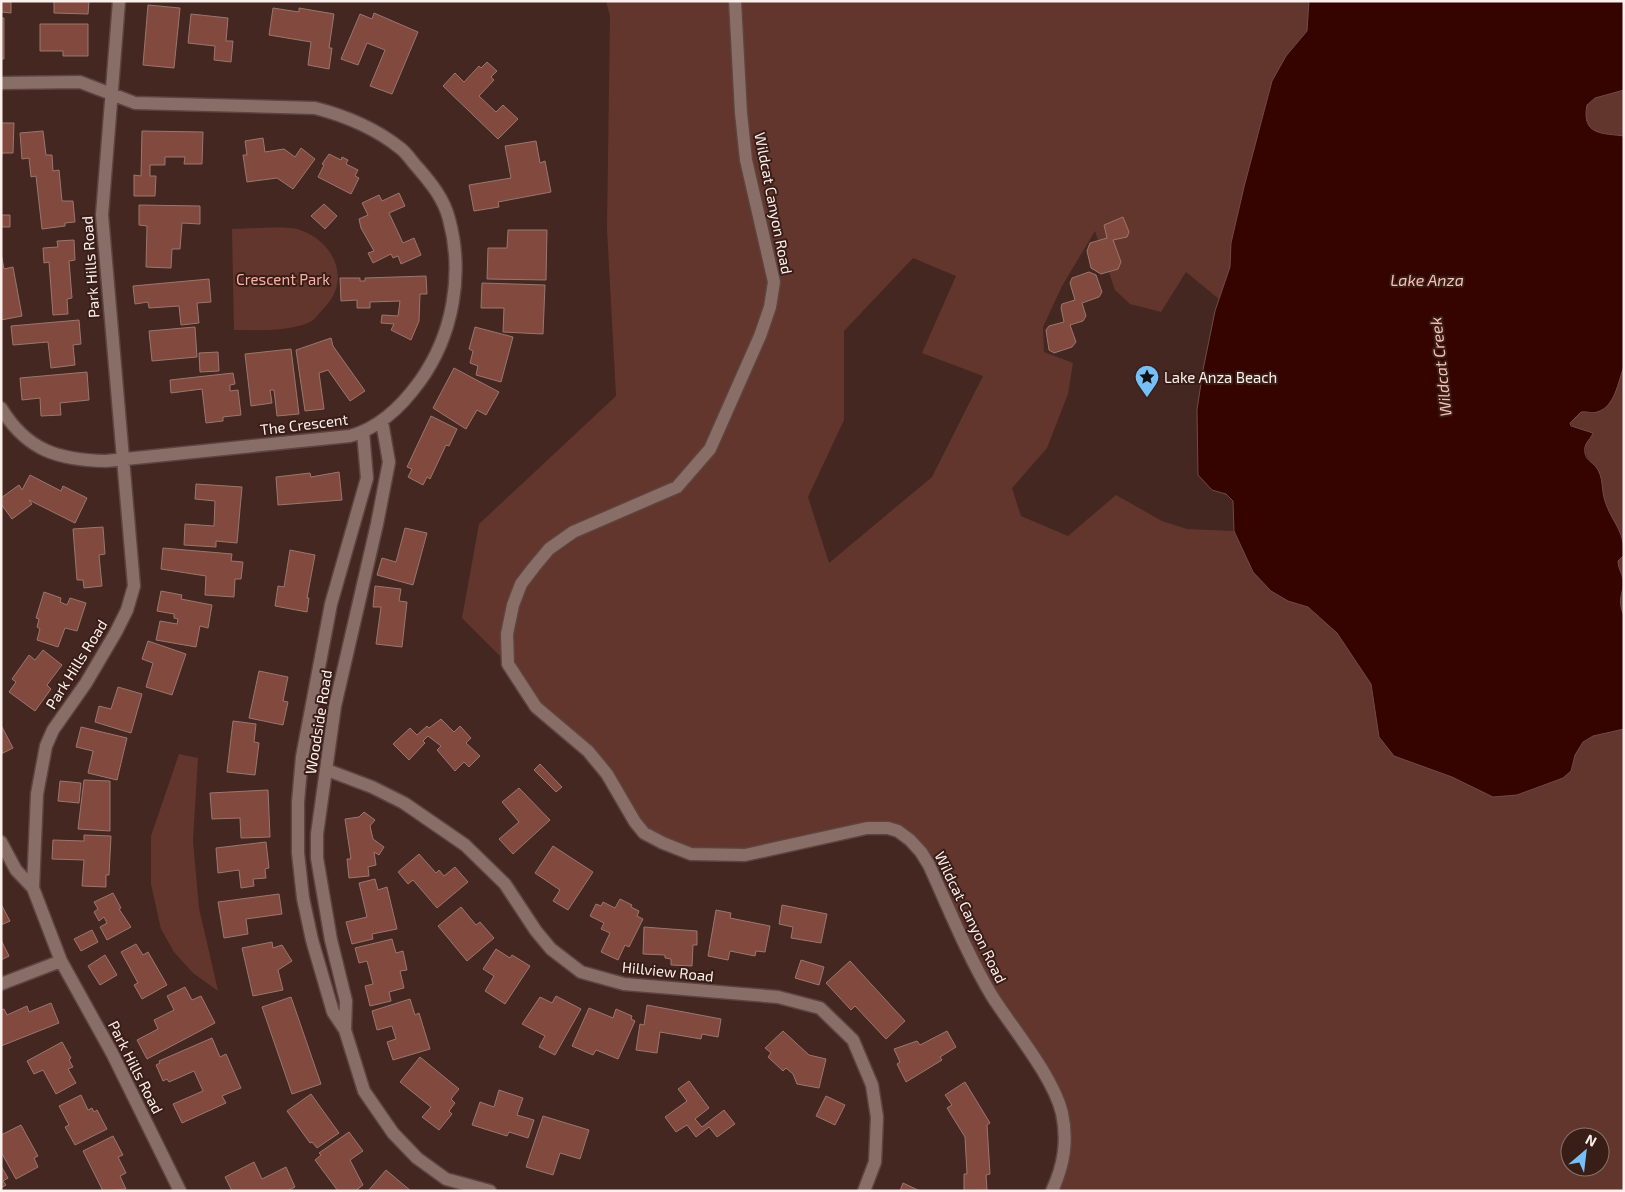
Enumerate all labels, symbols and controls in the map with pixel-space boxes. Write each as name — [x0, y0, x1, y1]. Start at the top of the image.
street label: Wildcat Canyon Road — [751, 131, 797, 275]
street label: Park Hills Road — [77, 215, 103, 319]
park label: Crescent Park — [236, 270, 330, 288]
water label: Lake Anza — [1390, 270, 1464, 289]
water label: Wildcat Creek — [1425, 316, 1455, 418]
place icon: Lake Anza Beach — [1134, 364, 1160, 398]
place label: Lake Anza Beach — [1164, 368, 1277, 386]
street label: The Crescent — [259, 410, 349, 438]
street label: Park Hills Road — [41, 616, 111, 712]
street label: Woodside Road — [301, 669, 335, 775]
street label: Wildcat Canyon Road — [931, 848, 1011, 986]
street label: Hillview Road — [621, 957, 715, 985]
street label: Park Hills Road — [105, 1017, 167, 1117]
north arrow — [1560, 1127, 1610, 1177]
text: N — [1583, 1130, 1600, 1150]

